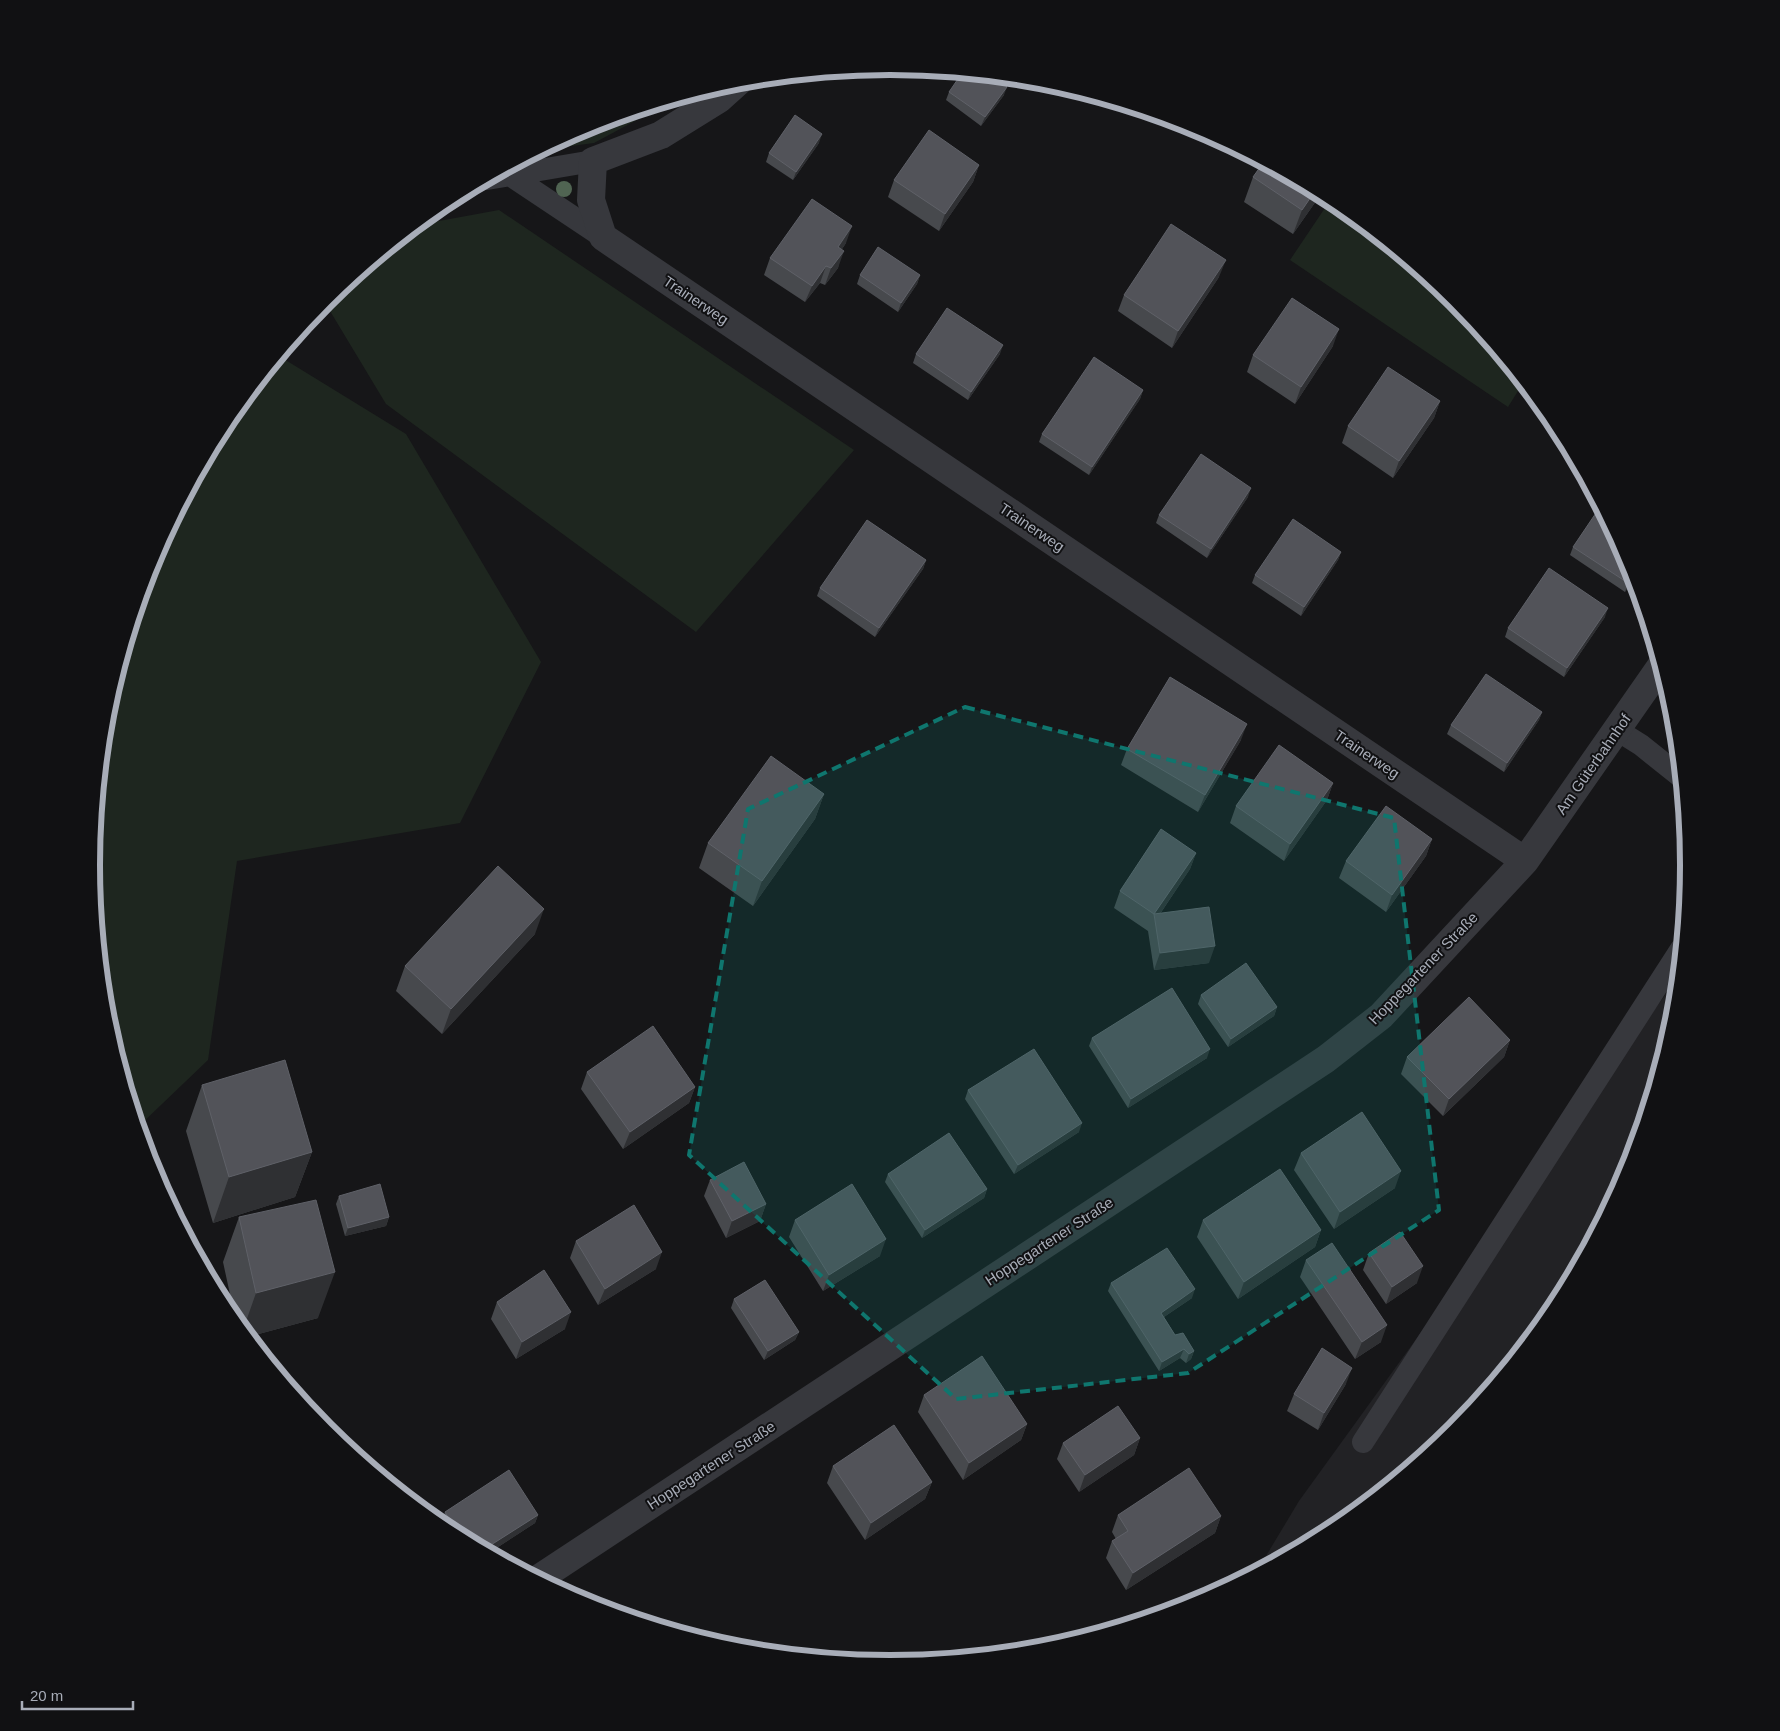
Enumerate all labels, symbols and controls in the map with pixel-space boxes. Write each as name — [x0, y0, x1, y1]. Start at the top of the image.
street label: Trainerweg — [660, 272, 732, 328]
street label: Trainerweg — [996, 499, 1068, 555]
street label: Am Güterbahnhof — [1552, 710, 1634, 817]
street label: Trainerweg — [1331, 726, 1403, 782]
street label: Hoppegartener Straße — [1365, 908, 1481, 1028]
street label: Hoppegartener Straße — [982, 1193, 1116, 1289]
street label: Hoppegartener Straße — [644, 1417, 778, 1513]
scale bar — [22, 1678, 134, 1710]
text: 20 m — [30, 1687, 63, 1704]

